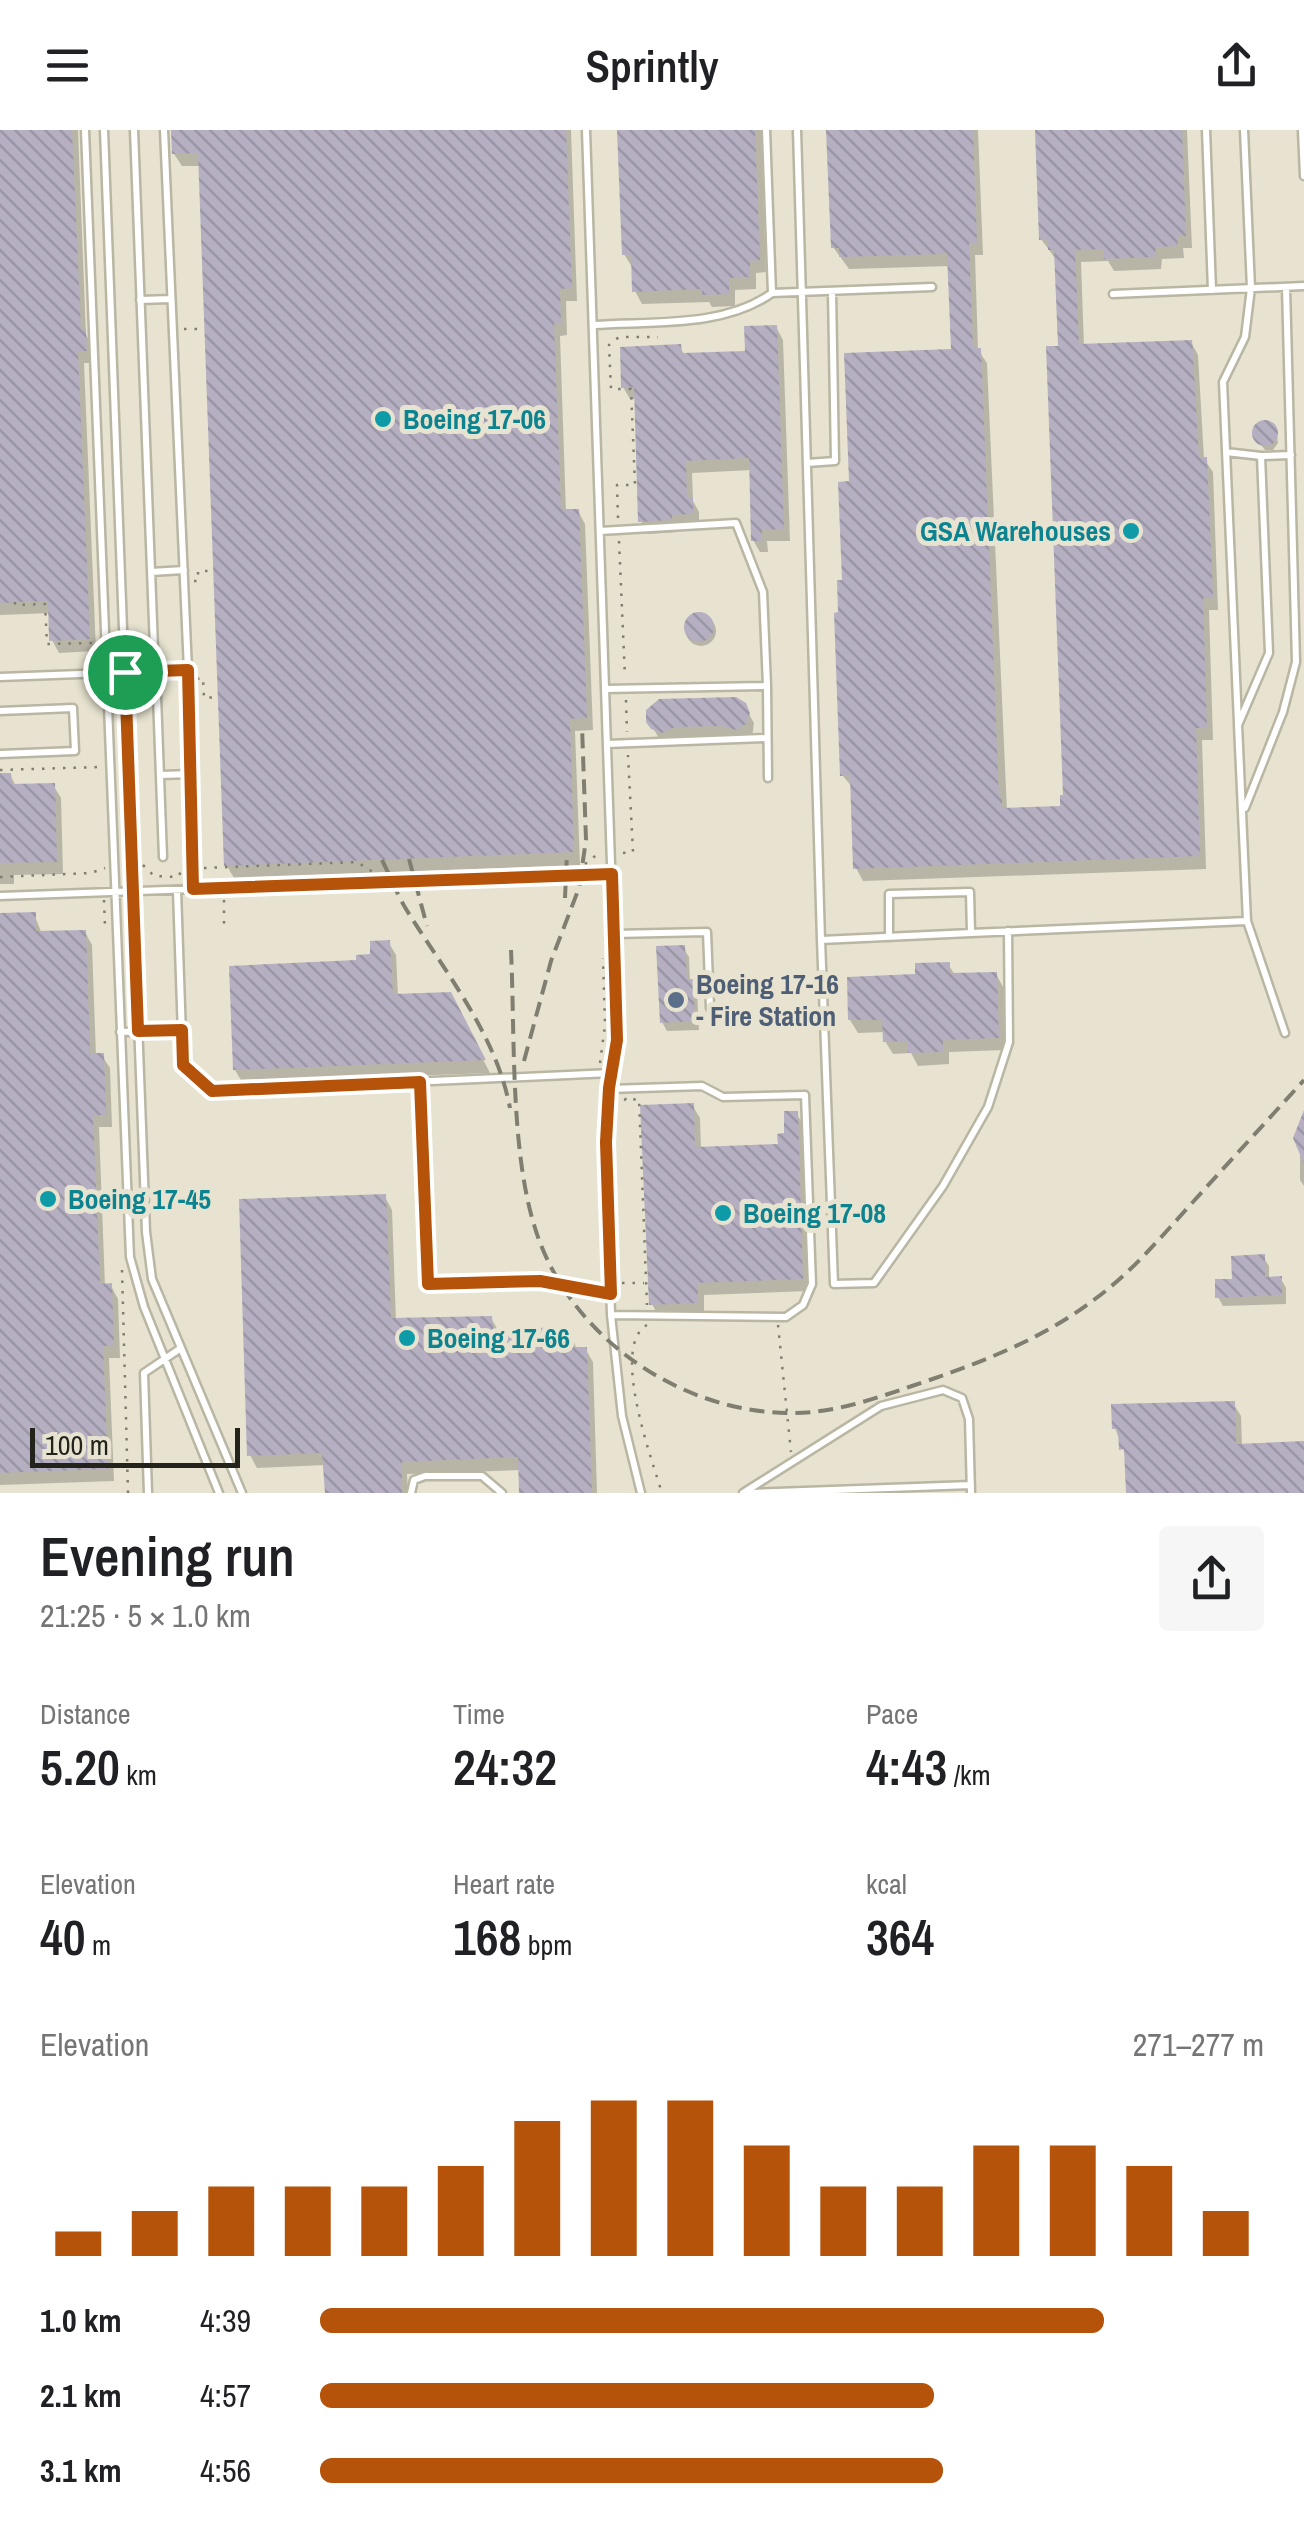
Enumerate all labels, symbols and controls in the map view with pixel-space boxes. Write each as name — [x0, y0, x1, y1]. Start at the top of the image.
text: Sprintly — [585, 35, 719, 96]
icon: menu — [40, 38, 95, 93]
icon: share — [1209, 38, 1264, 93]
place label: Boeing 17-06 — [403, 400, 546, 438]
marker: Boeing 17-06 — [372, 408, 394, 430]
place label: GSA Warehouses — [920, 512, 1111, 550]
marker: GSA Warehouses — [1120, 520, 1142, 542]
pin — [83, 630, 168, 715]
icon: arrive — [98, 645, 153, 700]
place label: Boeing 17-16 - Fire Station — [696, 965, 839, 1035]
marker: Boeing 17-16 - Fire Station — [665, 989, 687, 1011]
place label: Boeing 17-45 — [68, 1180, 211, 1218]
marker: Boeing 17-45 — [37, 1188, 59, 1210]
place label: Boeing 17-08 — [743, 1194, 886, 1232]
marker: Boeing 17-08 — [712, 1202, 734, 1224]
place label: Boeing 17-66 — [427, 1319, 570, 1357]
marker: Boeing 17-66 — [396, 1327, 418, 1349]
scale bar — [30, 1423, 240, 1468]
text: 100 m — [45, 1426, 109, 1464]
text: Evening run — [40, 1519, 295, 1593]
button: share — [1159, 1526, 1264, 1631]
text: 21:25 · 5 × 1.0 km — [40, 1594, 251, 1637]
text: Distance — [40, 1695, 131, 1733]
text: Time — [453, 1695, 505, 1733]
text: Pace — [866, 1695, 918, 1733]
text: 5.20 — [40, 1733, 120, 1801]
text: 24:32 — [453, 1733, 557, 1801]
text: 4:43 — [866, 1733, 947, 1801]
text: km — [120, 1756, 157, 1794]
text: /km — [947, 1756, 991, 1794]
text: Elevation — [40, 1865, 136, 1903]
text: Heart rate — [453, 1865, 555, 1903]
text: kcal — [866, 1865, 907, 1903]
text: 40 — [40, 1903, 86, 1971]
text: 168 — [453, 1903, 521, 1971]
text: 364 — [866, 1903, 934, 1971]
text: m — [86, 1926, 111, 1964]
text: bpm — [521, 1926, 572, 1964]
text: Elevation — [40, 2023, 149, 2066]
text: 271–277 m — [1133, 2023, 1264, 2066]
text: 1.0 km — [40, 2299, 122, 2342]
text: 4:39 — [200, 2299, 251, 2342]
text: 2.1 km — [40, 2374, 122, 2417]
text: 4:57 — [200, 2374, 251, 2417]
text: 3.1 km — [40, 2449, 122, 2492]
text: 4:56 — [200, 2449, 251, 2492]

